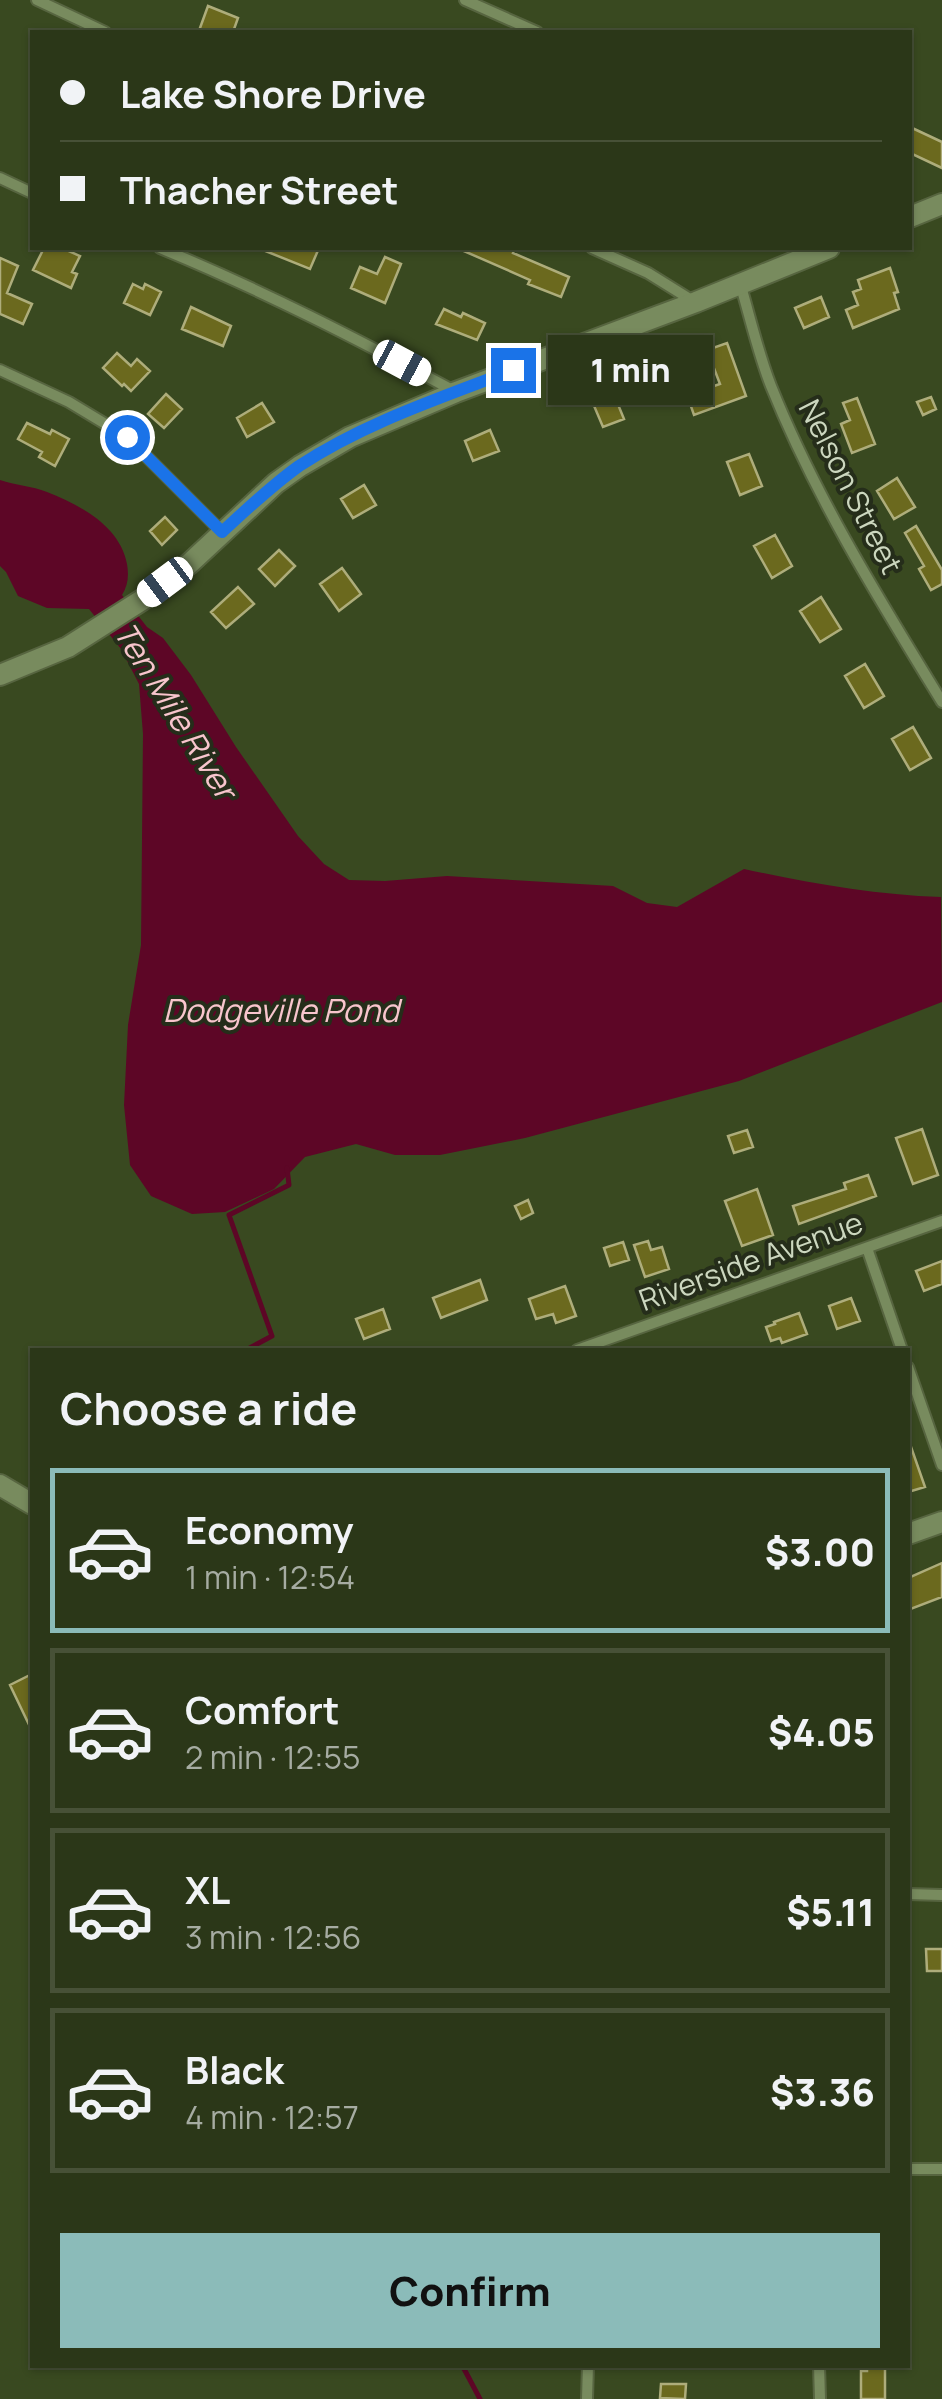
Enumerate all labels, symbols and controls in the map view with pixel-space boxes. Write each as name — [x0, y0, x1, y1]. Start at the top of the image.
text: Lake Shore Drive — [120, 67, 426, 119]
text: Thacher Street — [120, 163, 398, 215]
callout: 1 min — [548, 335, 713, 405]
car — [368, 336, 436, 390]
route end — [491, 348, 536, 393]
text: 1 min — [590, 348, 671, 392]
street label: Nelson Street — [790, 392, 913, 581]
route start — [105, 415, 150, 460]
car — [132, 552, 198, 612]
water label: Ten Mile River — [104, 614, 250, 811]
water label: Dodgeville Pond — [163, 988, 403, 1032]
street label: Riverside Avenue — [633, 1201, 868, 1320]
text: Choose a ride — [60, 1377, 357, 1439]
text: Economy — [185, 1503, 354, 1555]
icon: car — [65, 1506, 155, 1596]
text: $3.00 — [765, 1525, 875, 1577]
text: 1 min · 12:54 — [185, 1555, 355, 1599]
text: Comfort — [185, 1683, 339, 1735]
icon: car — [65, 1686, 155, 1776]
text: $4.05 — [768, 1705, 875, 1757]
text: 2 min · 12:55 — [185, 1735, 361, 1779]
text: XL — [185, 1863, 230, 1915]
icon: car — [65, 1866, 155, 1956]
text: $5.11 — [786, 1885, 875, 1937]
text: 3 min · 12:56 — [185, 1915, 361, 1959]
text: Black — [185, 2043, 284, 2095]
icon: car — [65, 2046, 155, 2136]
text: $3.36 — [770, 2065, 875, 2117]
text: 4 min · 12:57 — [185, 2095, 359, 2139]
button: Confirm — [60, 2233, 880, 2348]

